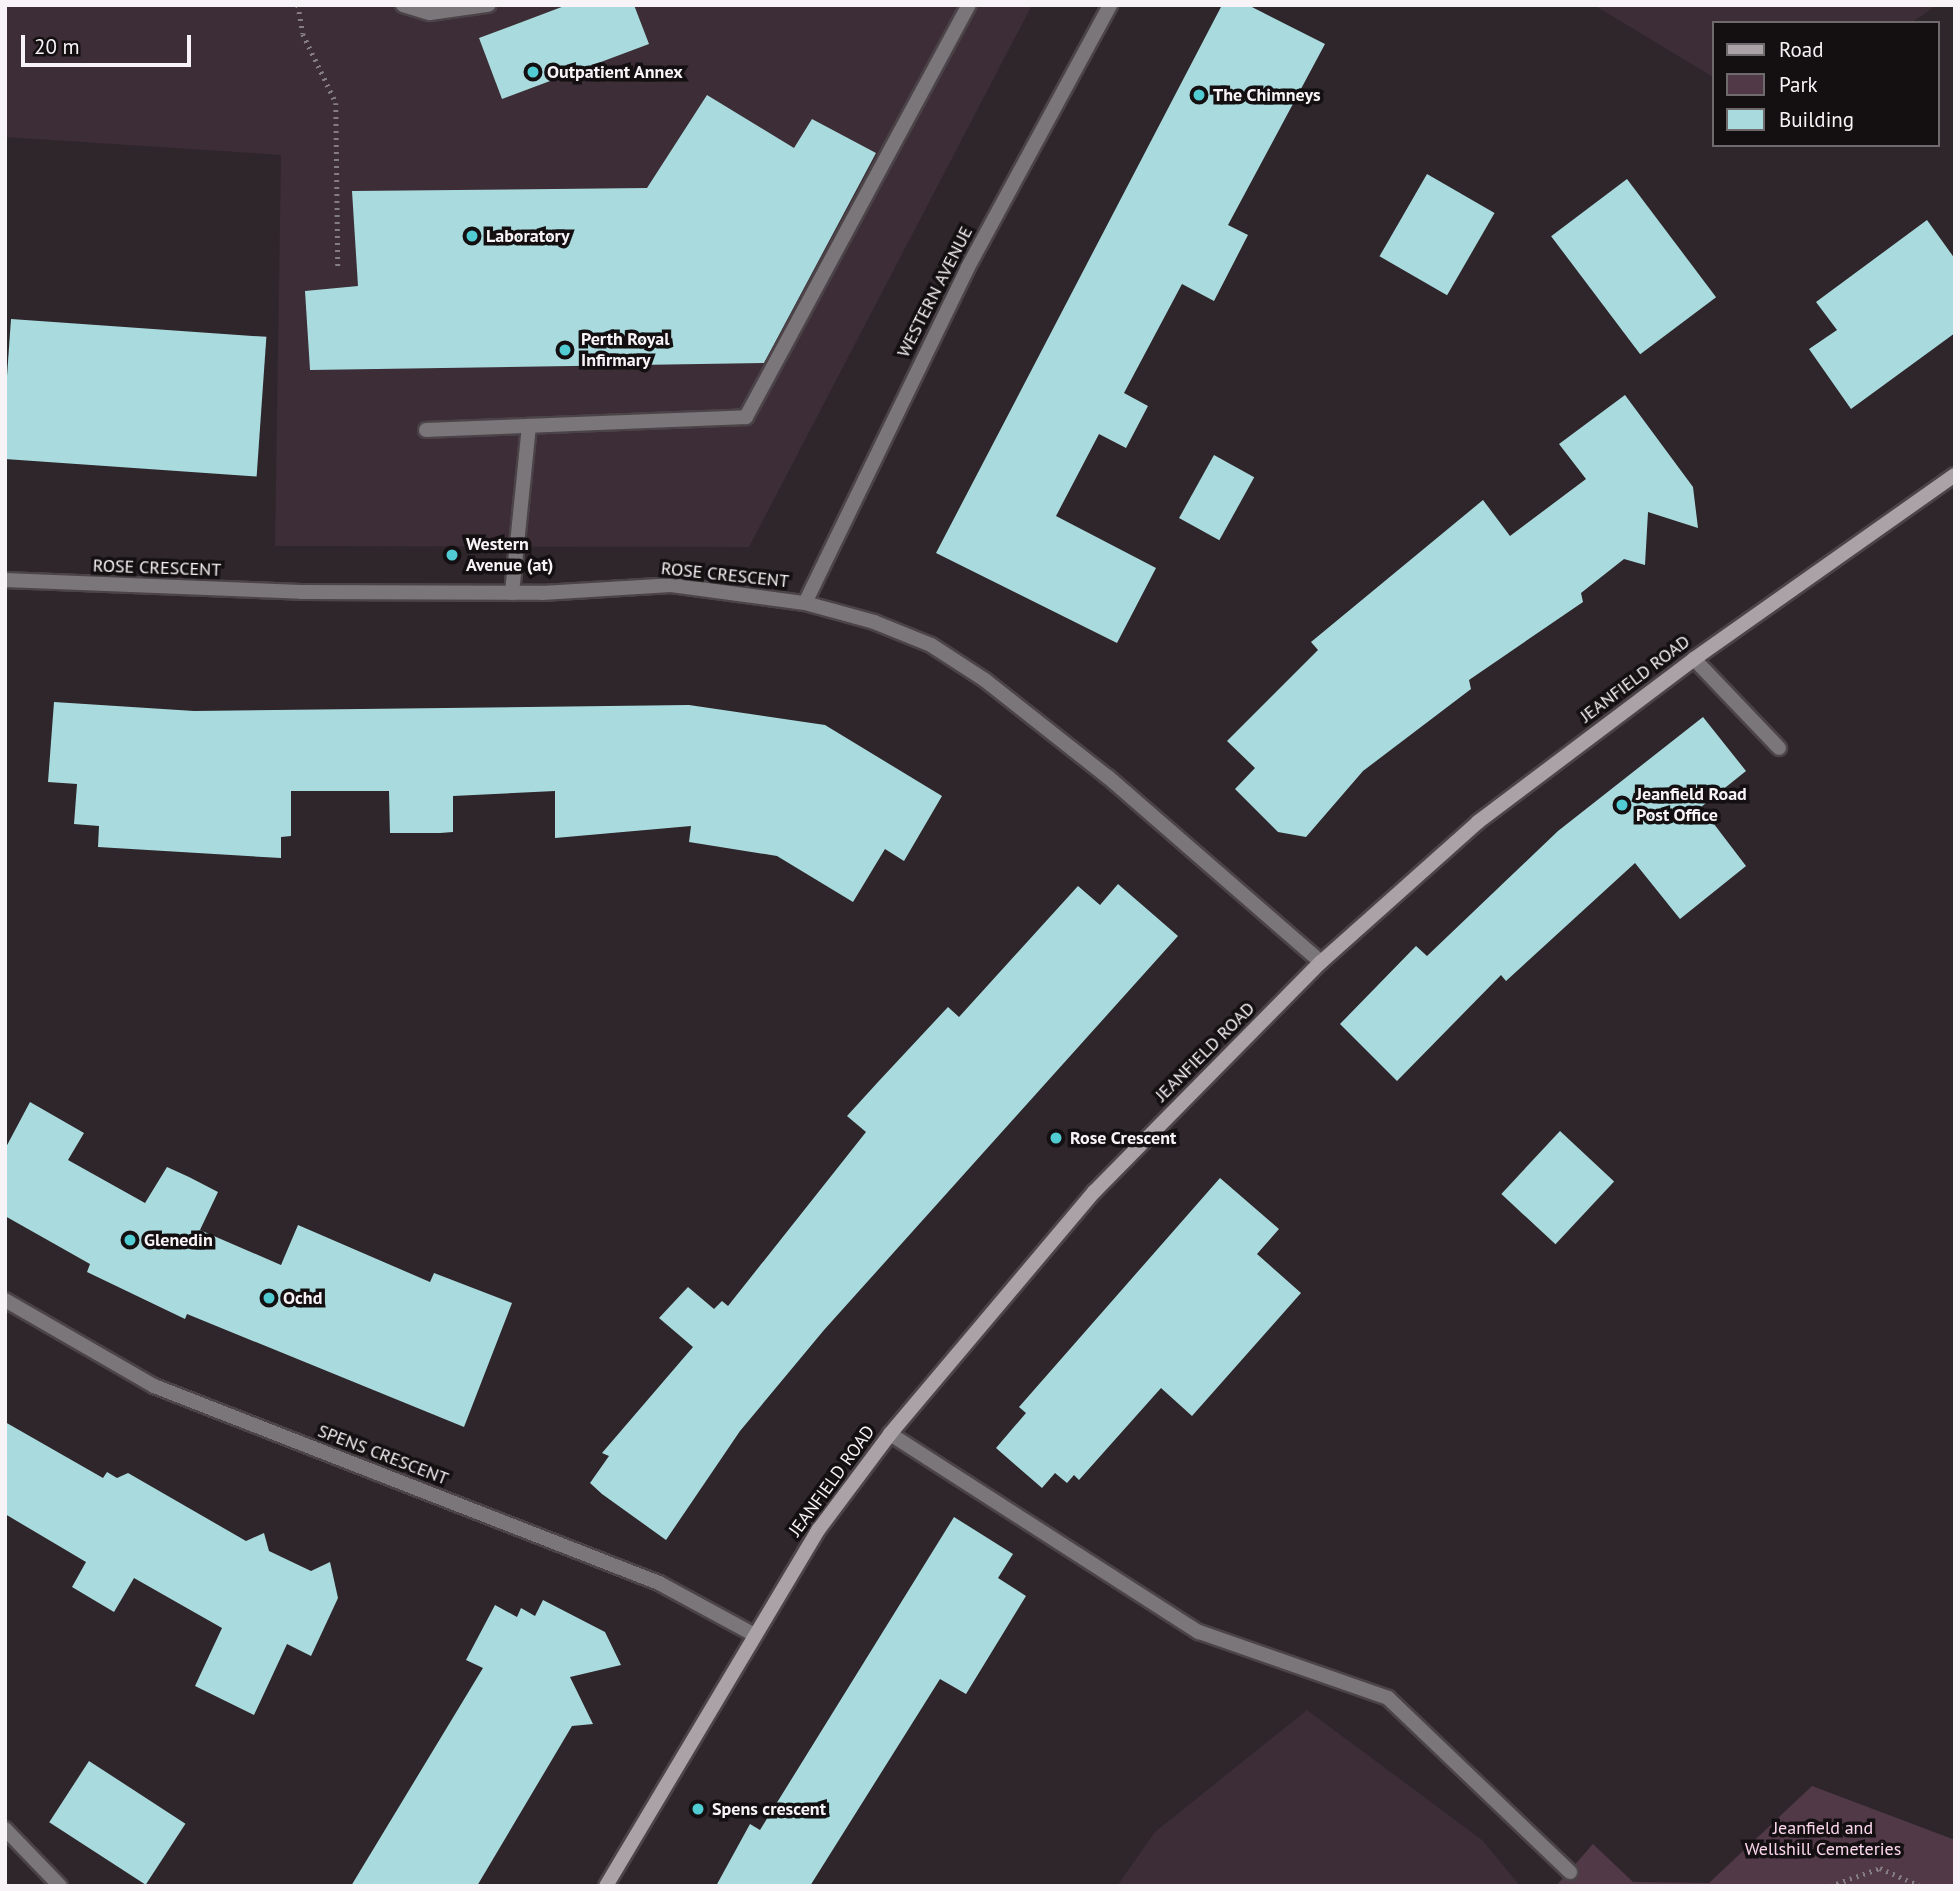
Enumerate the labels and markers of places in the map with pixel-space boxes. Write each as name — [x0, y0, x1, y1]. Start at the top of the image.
place label: Outpatient Annex — [547, 61, 683, 83]
marker: Outpatient Annex — [525, 64, 541, 80]
place label: The Chimneys — [1213, 84, 1321, 106]
marker: The Chimneys — [1191, 87, 1207, 103]
place label: Laboratory — [486, 225, 570, 247]
marker: Laboratory — [464, 228, 480, 244]
place label: Perth Royal Infirmary — [581, 329, 670, 372]
marker: Perth Royal Infirmary — [555, 340, 575, 360]
place label: Western Avenue (at) — [466, 534, 553, 576]
marker: Western Avenue (at) — [444, 547, 460, 563]
place label: Jeanfield Road Post Office — [1636, 784, 1747, 826]
marker: Jeanfield Road Post Office — [1614, 797, 1630, 813]
place label: Rose Crescent — [1070, 1127, 1177, 1149]
marker: Rose Crescent — [1048, 1130, 1064, 1146]
place label: Glenedin — [144, 1229, 213, 1251]
marker: Glenedin — [122, 1232, 138, 1248]
place label: Ochd — [283, 1287, 322, 1309]
marker: Ochd — [261, 1290, 277, 1306]
place label: Spens crescent — [712, 1798, 826, 1820]
marker: Spens crescent — [690, 1801, 706, 1817]

